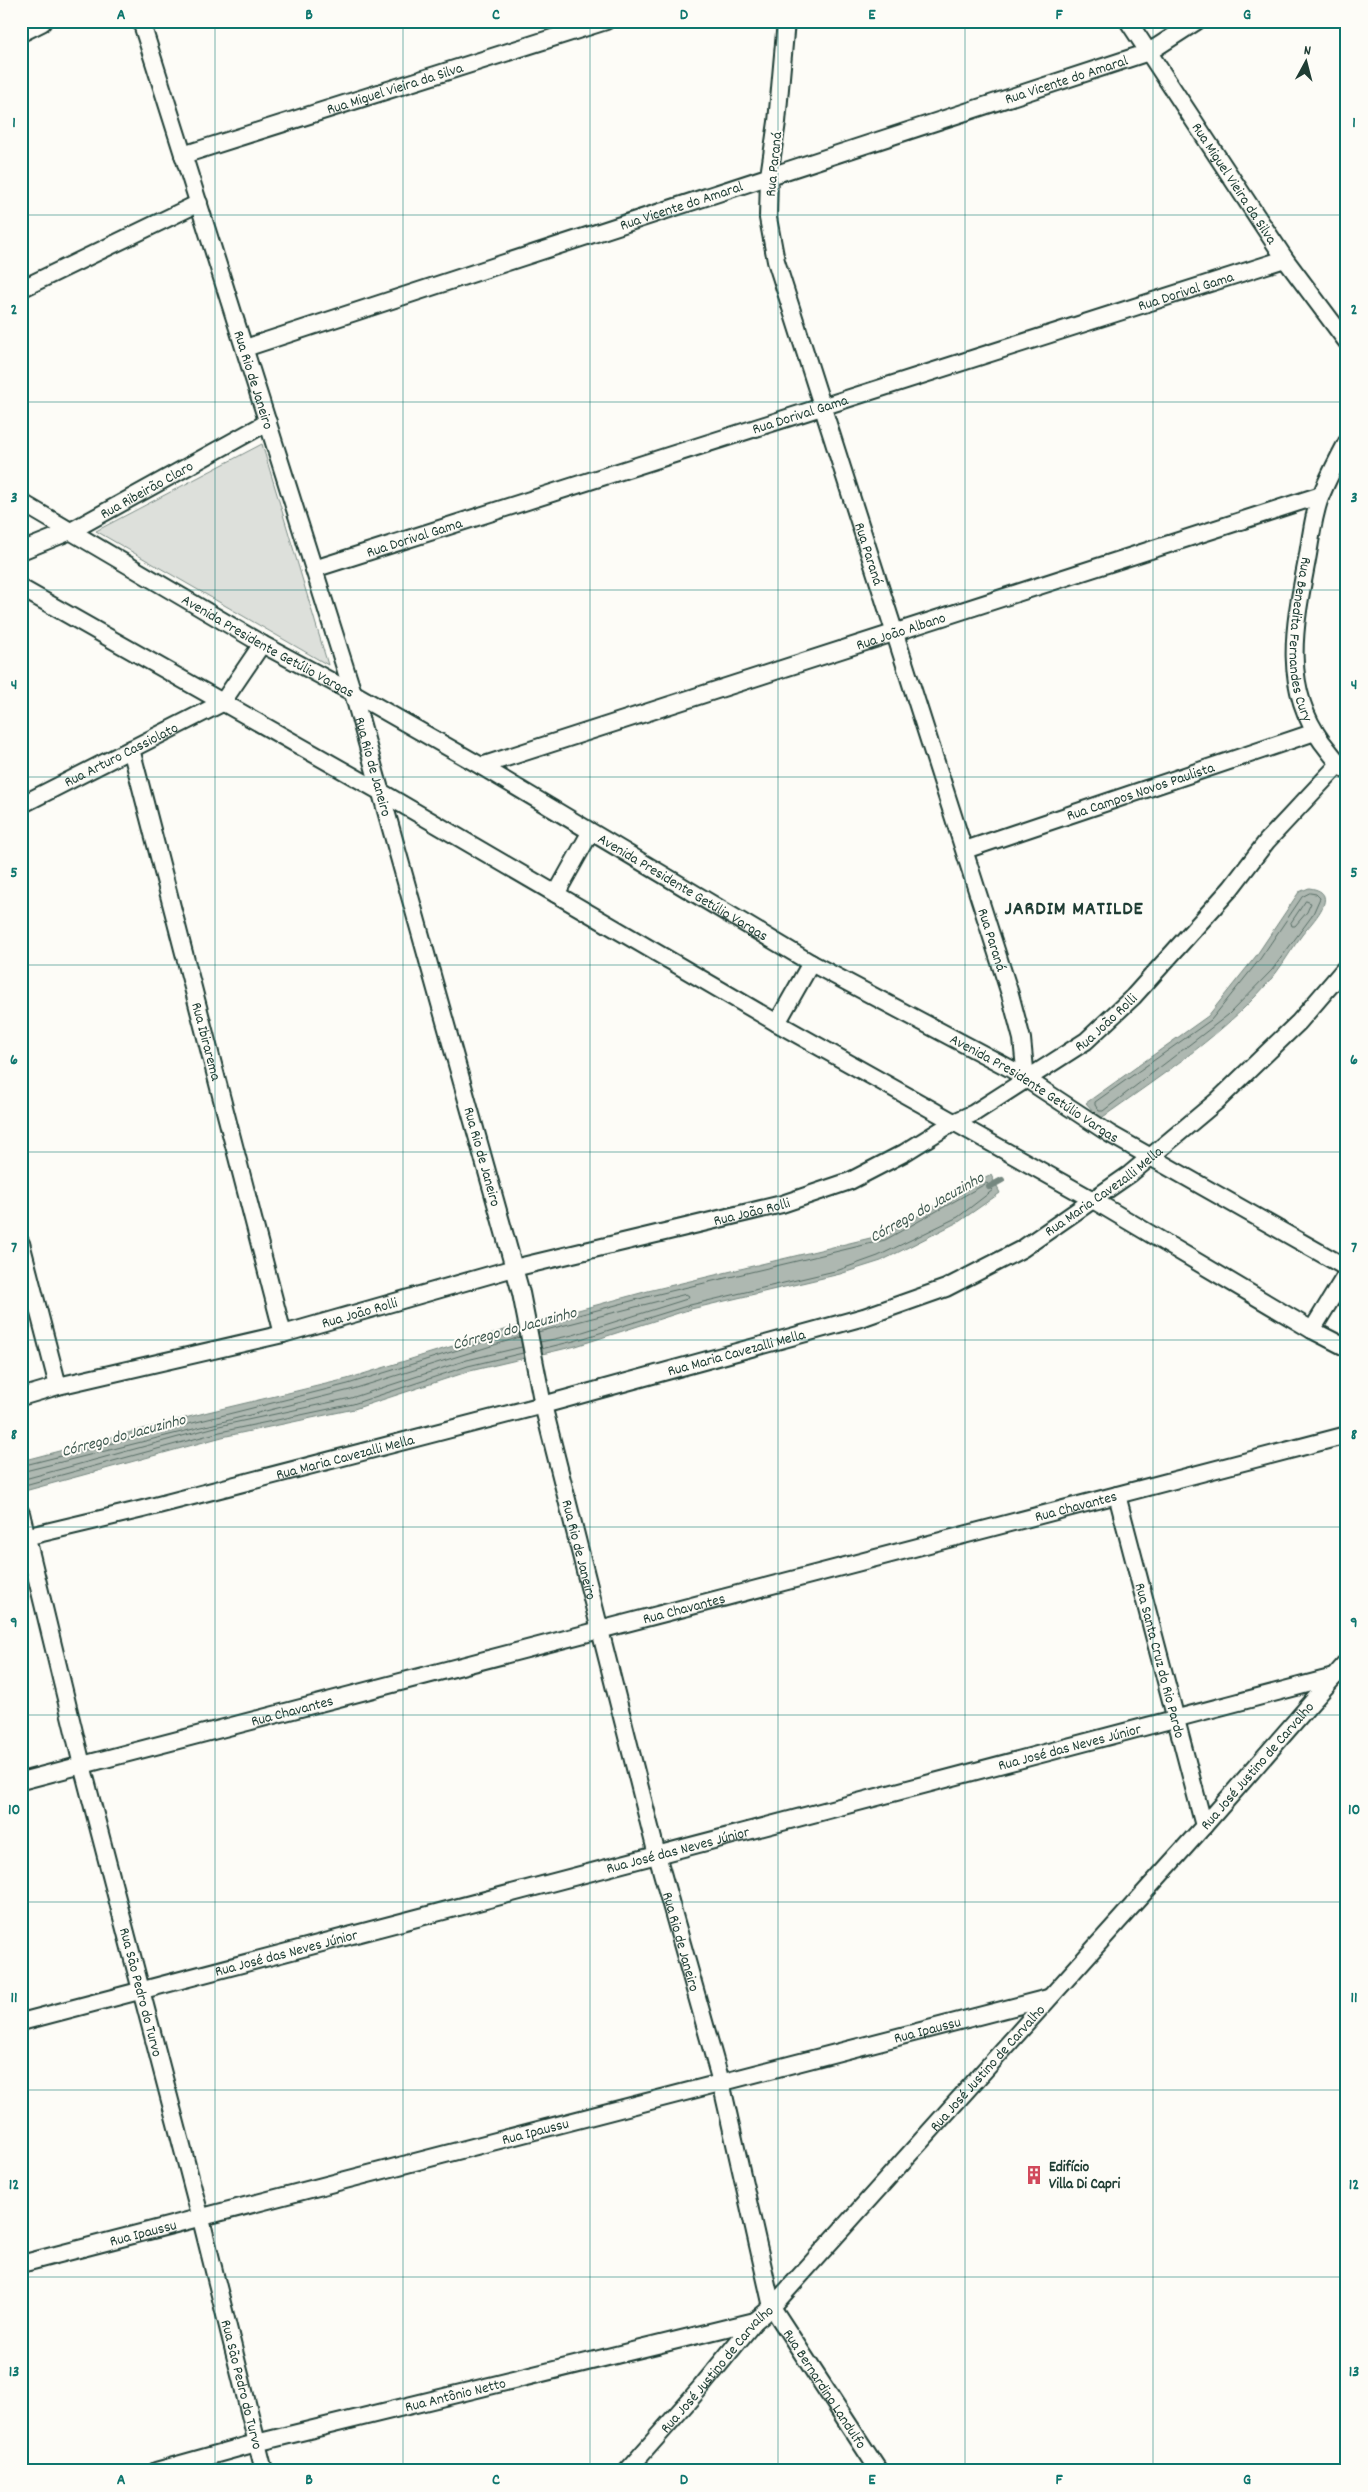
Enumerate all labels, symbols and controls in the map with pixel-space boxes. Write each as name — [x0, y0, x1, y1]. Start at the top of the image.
text: A — [117, 4, 126, 27]
text: B — [305, 4, 313, 27]
text: C — [492, 4, 500, 27]
text: D — [680, 4, 689, 27]
text: E — [868, 4, 876, 27]
text: F — [1055, 4, 1063, 27]
text: G — [1243, 4, 1251, 27]
north arrow — [1280, 38, 1330, 88]
text: N — [1303, 41, 1312, 61]
street label: Rua Vicente do Amaral — [1002, 50, 1132, 111]
street label: Rua Miguel Vieira da Silva — [324, 58, 467, 122]
text: 1 — [12, 112, 16, 135]
text: 1 — [1352, 112, 1356, 135]
street label: Rua Miguel Vieira da Silva — [1185, 119, 1282, 250]
street label: Rua Paraná — [761, 130, 789, 198]
street label: Rua Vicente do Amaral — [617, 177, 747, 237]
street label: Rua Dorival Gama — [1136, 267, 1238, 318]
text: 2 — [11, 299, 18, 322]
text: 2 — [1351, 299, 1358, 322]
street label: Rua Rio de Janeiro — [226, 328, 278, 433]
street label: Rua Dorival Gama — [750, 390, 852, 441]
street label: Rua Ribeirão Claro — [97, 456, 198, 526]
text: 3 — [10, 487, 18, 510]
text: 3 — [1350, 487, 1358, 510]
street label: Rua Dorival Gama — [364, 513, 466, 565]
street label: Rua Paraná — [847, 520, 888, 589]
street label: Rua Benedita Fernandes Cury — [1282, 555, 1317, 727]
street label: Avenida Presidente Getúlio Vargas — [177, 590, 358, 705]
street label: Rua João Albano — [854, 608, 949, 657]
text: 4 — [11, 674, 17, 697]
text: 4 — [1351, 674, 1357, 697]
street label: Rua Rio de Janeiro — [347, 715, 396, 820]
street label: Rua Arturo Cassiolato — [61, 718, 183, 794]
street label: Rua Campos Novos Paulista — [1064, 757, 1219, 828]
street label: Avenida Presidente Getúlio Vargas — [593, 829, 772, 948]
text: 5 — [10, 862, 18, 885]
text: 5 — [1350, 862, 1358, 885]
district label: JARDIM MATILDE — [1004, 896, 1144, 924]
street label: Rua Paraná — [970, 906, 1011, 975]
street label: Rua João Rolli — [1071, 989, 1144, 1058]
street label: Rua Ibirarema — [184, 1000, 226, 1084]
street label: Avenida Presidente Getúlio Vargas — [945, 1029, 1122, 1150]
text: 6 — [10, 1049, 18, 1072]
text: 6 — [1350, 1049, 1358, 1072]
street label: Rua Rio de Janeiro — [456, 1105, 505, 1210]
street label: Rua Maria Cavezalli Mella — [1041, 1141, 1169, 1243]
water label: Córrego do Jacuzinho — [866, 1167, 989, 1249]
street label: Rua João Rolli — [712, 1193, 794, 1233]
text: 7 — [11, 1237, 17, 1260]
text: 7 — [1351, 1237, 1357, 1260]
street label: Rua João Rolli — [319, 1293, 401, 1335]
water label: Córrego do Jacuzinho — [450, 1302, 580, 1357]
street label: Rua Maria Cavezalli Mella — [665, 1324, 809, 1383]
water label: Córrego do Jacuzinho — [59, 1409, 189, 1464]
text: 8 — [11, 1424, 18, 1447]
text: 8 — [1351, 1424, 1358, 1447]
street label: Rua Maria Cavezalli Mella — [274, 1430, 418, 1487]
street label: Rua Chavantes — [1033, 1486, 1120, 1529]
street label: Rua Rio de Janeiro — [554, 1498, 601, 1603]
street label: Rua Santa Cruz do Rio Pardo — [1128, 1581, 1190, 1741]
street label: Rua Chavantes — [641, 1589, 728, 1631]
text: 9 — [10, 1612, 18, 1635]
text: 9 — [1350, 1612, 1358, 1635]
street label: Rua Chavantes — [249, 1691, 336, 1734]
street label: Rua José Justino de Carvalho — [1196, 1698, 1321, 1836]
street label: Rua José das Neves Júnior — [996, 1719, 1144, 1778]
text: 10 — [8, 1799, 20, 1822]
text: 10 — [1348, 1799, 1360, 1822]
street label: Rua José das Neves Júnior — [604, 1822, 753, 1881]
street label: Rua Rio de Janeiro — [655, 1890, 704, 1995]
street label: Rua José das Neves Júnior — [213, 1925, 361, 1984]
street label: Rua São Pedro do Turvo — [112, 1926, 167, 2060]
text: 11 — [10, 1987, 18, 2010]
text: 11 — [1350, 1987, 1358, 2010]
street label: Rua José Justino de Carvalho — [926, 2000, 1052, 2137]
street label: Rua Ipaussu — [892, 2012, 964, 2050]
street label: Rua Ipaussu — [500, 2114, 571, 2152]
place label: Edifício Villa Di Capri — [1049, 2157, 1120, 2196]
building icon: Edifício Villa Di Capri — [1023, 2164, 1045, 2186]
text: 12 — [9, 2174, 19, 2197]
text: 12 — [1349, 2174, 1359, 2197]
street label: Rua Ipaussu — [108, 2215, 179, 2254]
street label: Rua José Justino de Carvalho — [656, 2301, 779, 2439]
street label: Rua São Pedro do Turvo — [214, 2318, 267, 2452]
street label: Rua Bernardino Landulfo — [776, 2325, 871, 2454]
text: 13 — [9, 2361, 19, 2384]
text: 13 — [1349, 2361, 1359, 2384]
street label: Rua Antônio Netto — [403, 2373, 509, 2419]
text: A — [117, 2469, 126, 2492]
text: B — [305, 2469, 313, 2492]
text: C — [492, 2469, 500, 2492]
text: D — [680, 2469, 689, 2492]
text: E — [868, 2469, 876, 2492]
text: F — [1055, 2469, 1063, 2492]
text: G — [1243, 2469, 1251, 2492]

